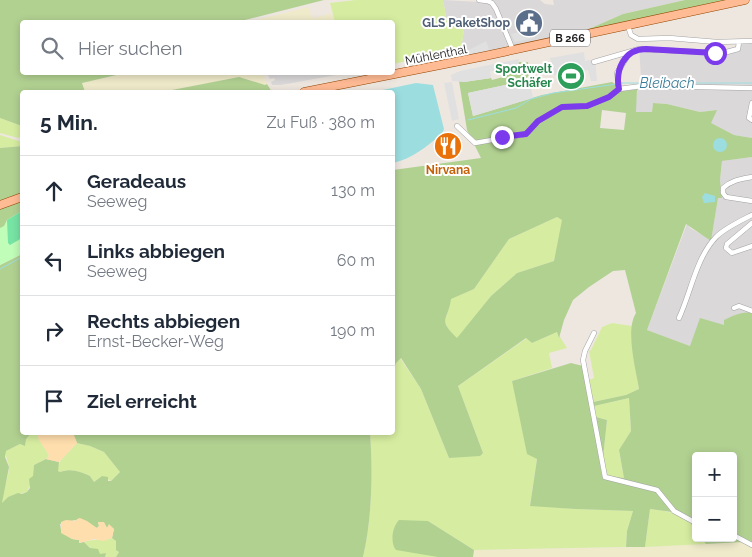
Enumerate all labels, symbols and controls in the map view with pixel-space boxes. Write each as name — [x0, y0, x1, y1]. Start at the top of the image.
public building icon: GLS PaketShop — [514, 8, 544, 38]
place label: GLS PaketShop — [422, 16, 510, 30]
search box — [20, 20, 395, 75]
road number: B 266 — [550, 29, 590, 46]
icon: search — [38, 34, 66, 62]
text: Hier suchen — [78, 37, 183, 59]
street label: Mühlenthal — [404, 42, 469, 68]
route start — [704, 42, 727, 65]
sports icon: Sportwelt Schäfer — [556, 61, 586, 91]
place label: Sportwelt Schäfer — [495, 62, 552, 90]
water label: Bleibach — [640, 75, 695, 91]
text: 5 Min. — [40, 110, 98, 135]
text: Zu Fuß · 380 m — [267, 113, 375, 132]
route end — [491, 126, 514, 149]
restaurant icon: Nirvana — [433, 131, 463, 161]
place label: Nirvana — [426, 163, 470, 177]
text: Geradeaus — [87, 170, 186, 192]
icon: ahead — [40, 177, 68, 205]
text: 130 m — [331, 181, 375, 200]
text: Seeweg — [87, 192, 147, 211]
text: Links abbiegen — [87, 240, 225, 262]
icon: left — [40, 247, 68, 275]
text: 60 m — [337, 251, 375, 270]
text: Seeweg — [87, 262, 147, 281]
text: Rechts abbiegen — [87, 310, 240, 332]
icon: right — [40, 317, 68, 345]
text: 190 m — [330, 321, 375, 340]
text: Ernst-Becker-Weg — [87, 332, 224, 351]
icon: arrive — [40, 387, 68, 415]
text: Ziel erreicht — [87, 390, 197, 412]
map controls — [692, 452, 737, 542]
button: + — [692, 452, 737, 497]
button: − — [692, 497, 737, 542]

